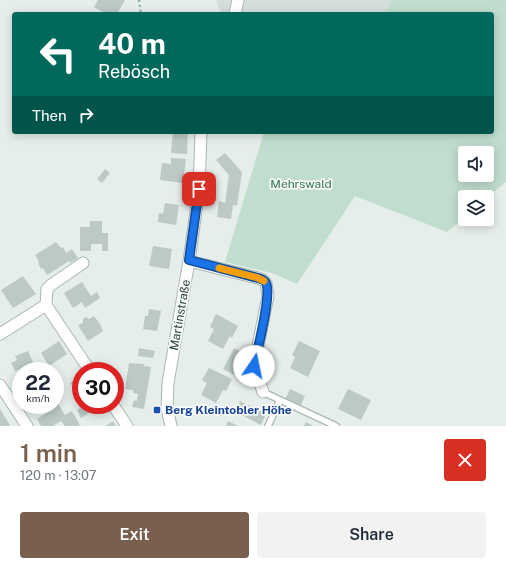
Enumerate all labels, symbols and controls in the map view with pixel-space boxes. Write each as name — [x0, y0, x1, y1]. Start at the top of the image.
text: 40 m — [98, 27, 166, 60]
icon: left — [32, 28, 84, 80]
text: Rebösch — [98, 61, 170, 82]
icon: right — [75, 104, 97, 126]
text: Then — [32, 107, 67, 124]
map controls — [458, 146, 494, 226]
button: sound — [458, 146, 494, 182]
pin — [182, 172, 216, 206]
park label: Mehrswald — [270, 177, 332, 191]
icon: arrive — [188, 178, 210, 200]
button: layers — [458, 190, 494, 226]
street label: Martinstraße — [167, 278, 193, 352]
position arrow — [233, 345, 275, 387]
speed limit sign: 30 — [72, 362, 124, 414]
text: 22 — [25, 371, 51, 395]
text: km/h — [26, 392, 50, 404]
place label: Berg Kleintobler Höhe — [165, 403, 292, 417]
marker: Berg Kleintobler Höhe — [152, 405, 162, 415]
text: 1 min — [20, 439, 77, 467]
button: close — [444, 439, 486, 481]
text: 120 m · 13:07 — [20, 468, 97, 483]
button: Exit — [20, 512, 249, 558]
button: Share — [257, 512, 486, 558]

